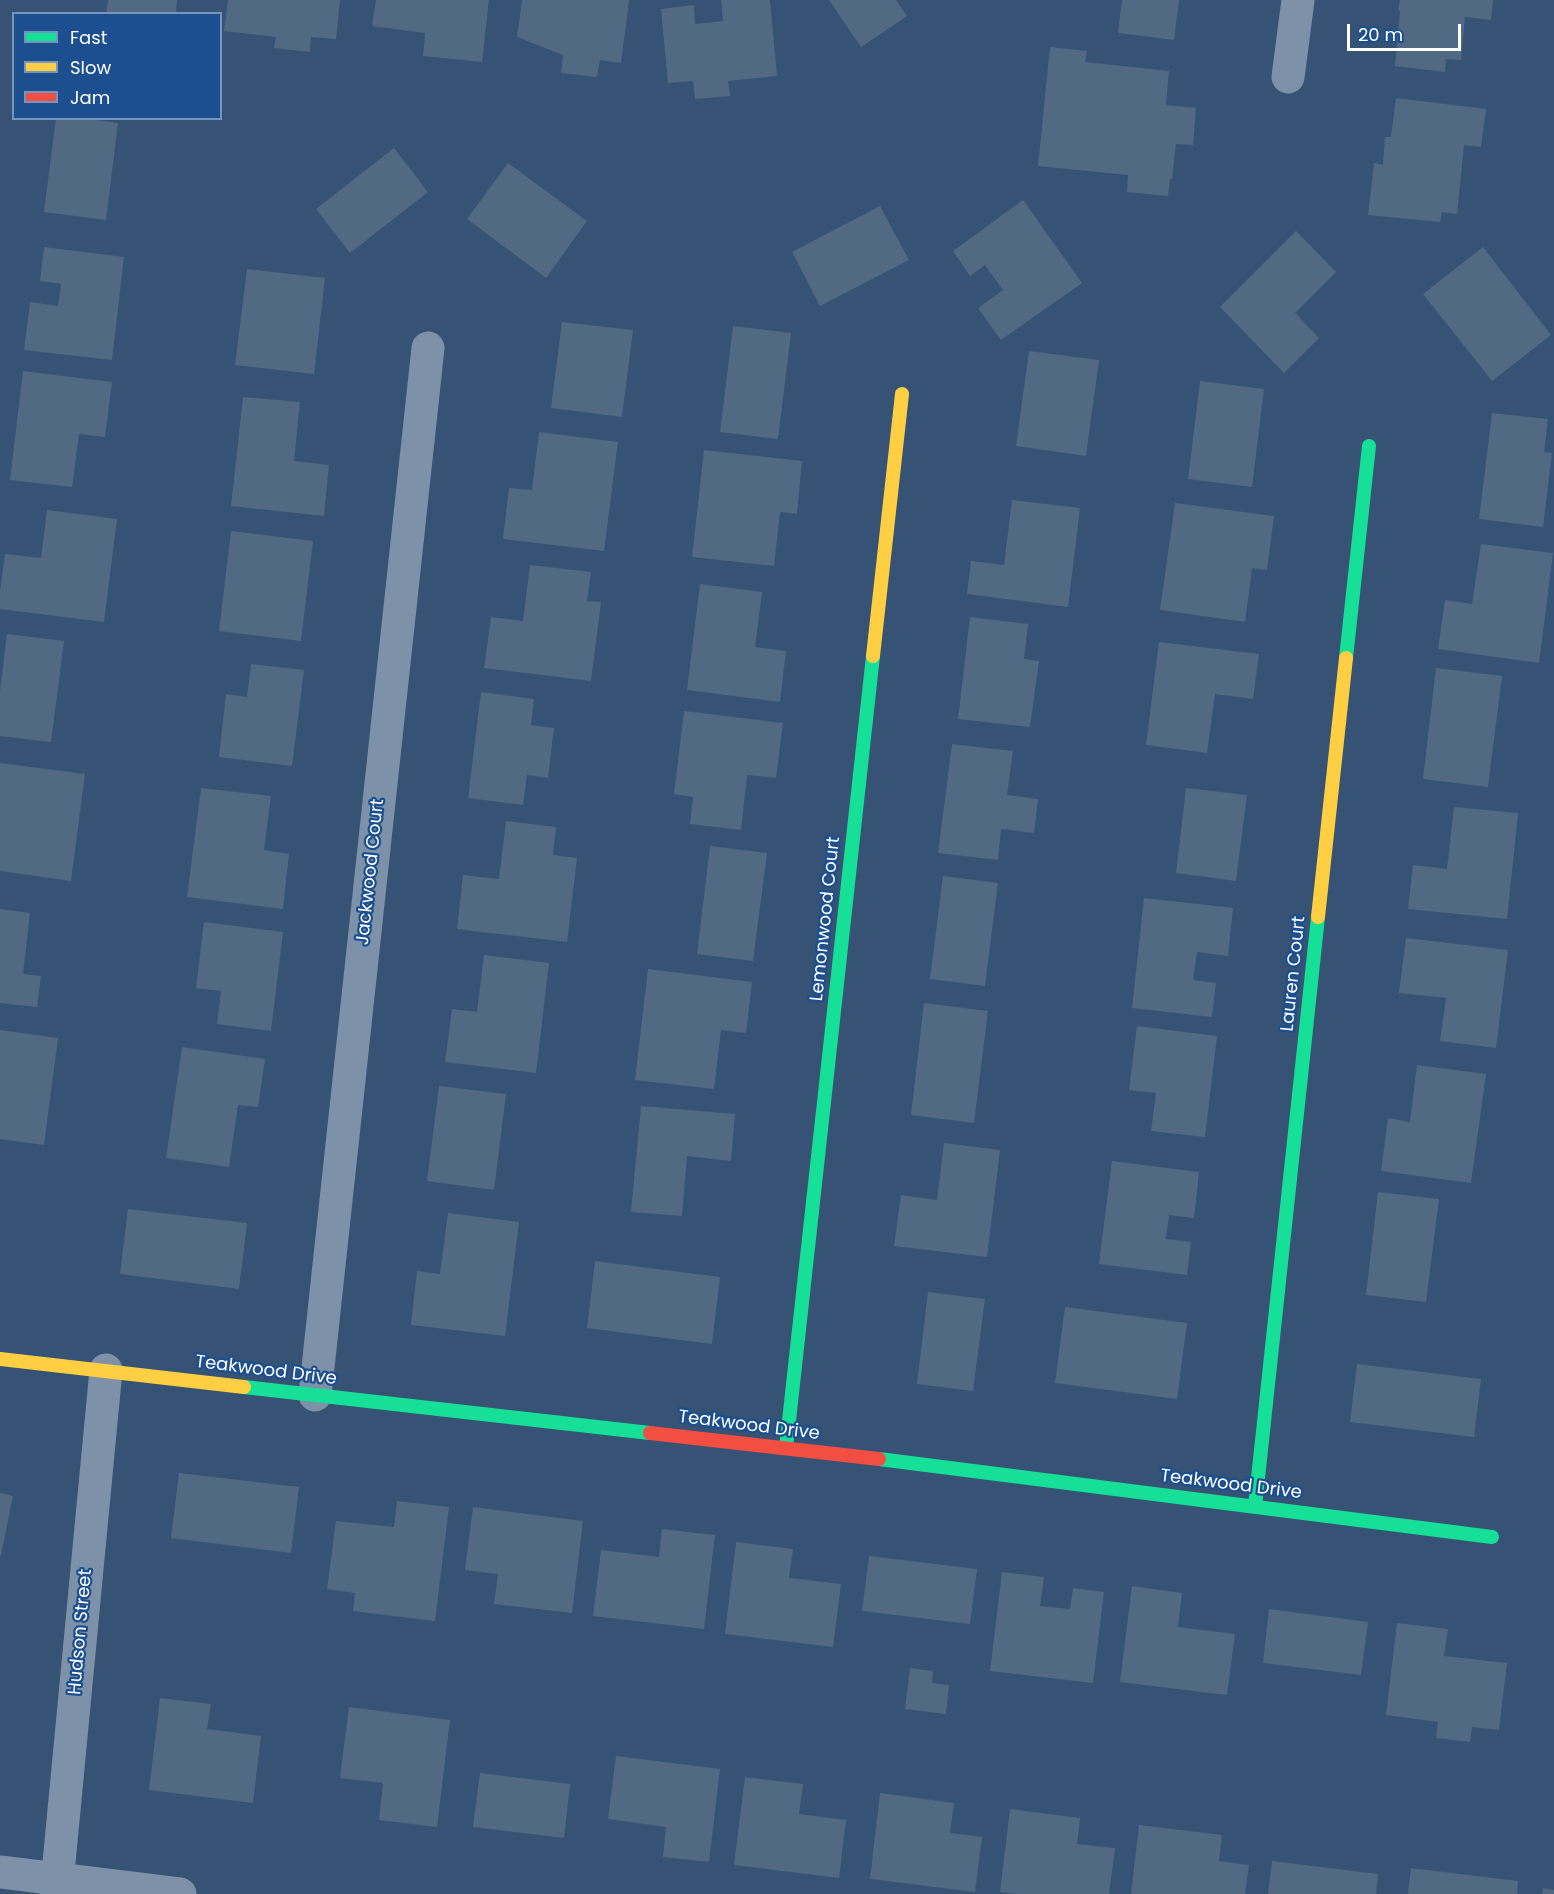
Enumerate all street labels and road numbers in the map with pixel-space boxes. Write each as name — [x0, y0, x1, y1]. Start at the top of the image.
street label: Jackwood Court — [353, 798, 389, 946]
street label: Lemonwood Court — [807, 836, 845, 1002]
street label: Lauren Court — [1277, 915, 1311, 1033]
street label: Teakwood Drive — [194, 1352, 338, 1390]
street label: Teakwood Drive — [677, 1407, 821, 1445]
street label: Teakwood Drive — [1159, 1466, 1303, 1504]
street label: Hudson Street — [65, 1568, 97, 1696]

